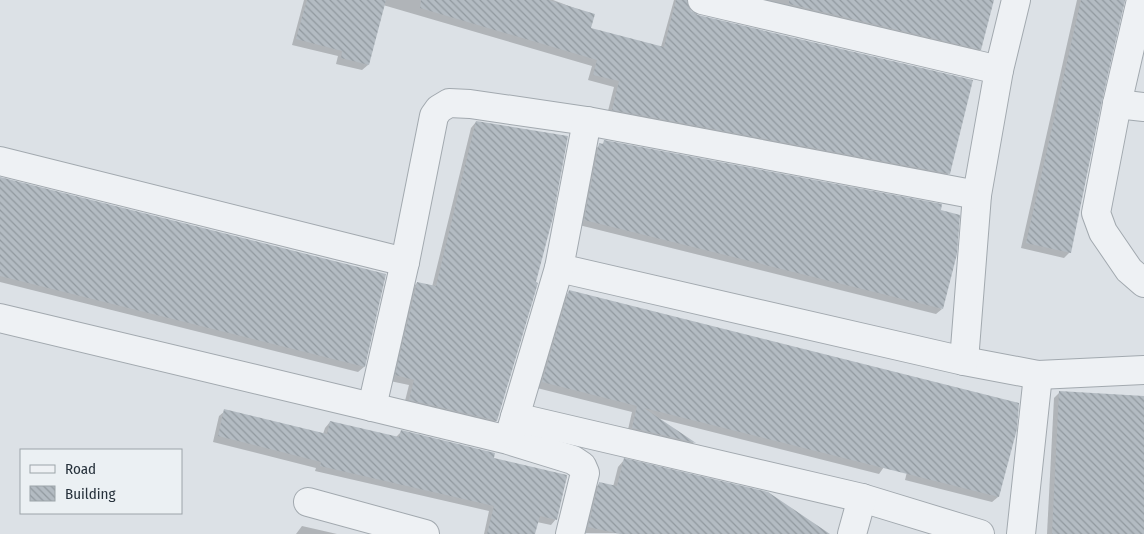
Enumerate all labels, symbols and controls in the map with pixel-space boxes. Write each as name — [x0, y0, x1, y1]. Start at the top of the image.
legend — [20, 449, 182, 514]
text: Road — [65, 460, 96, 478]
text: Building — [65, 485, 116, 503]

